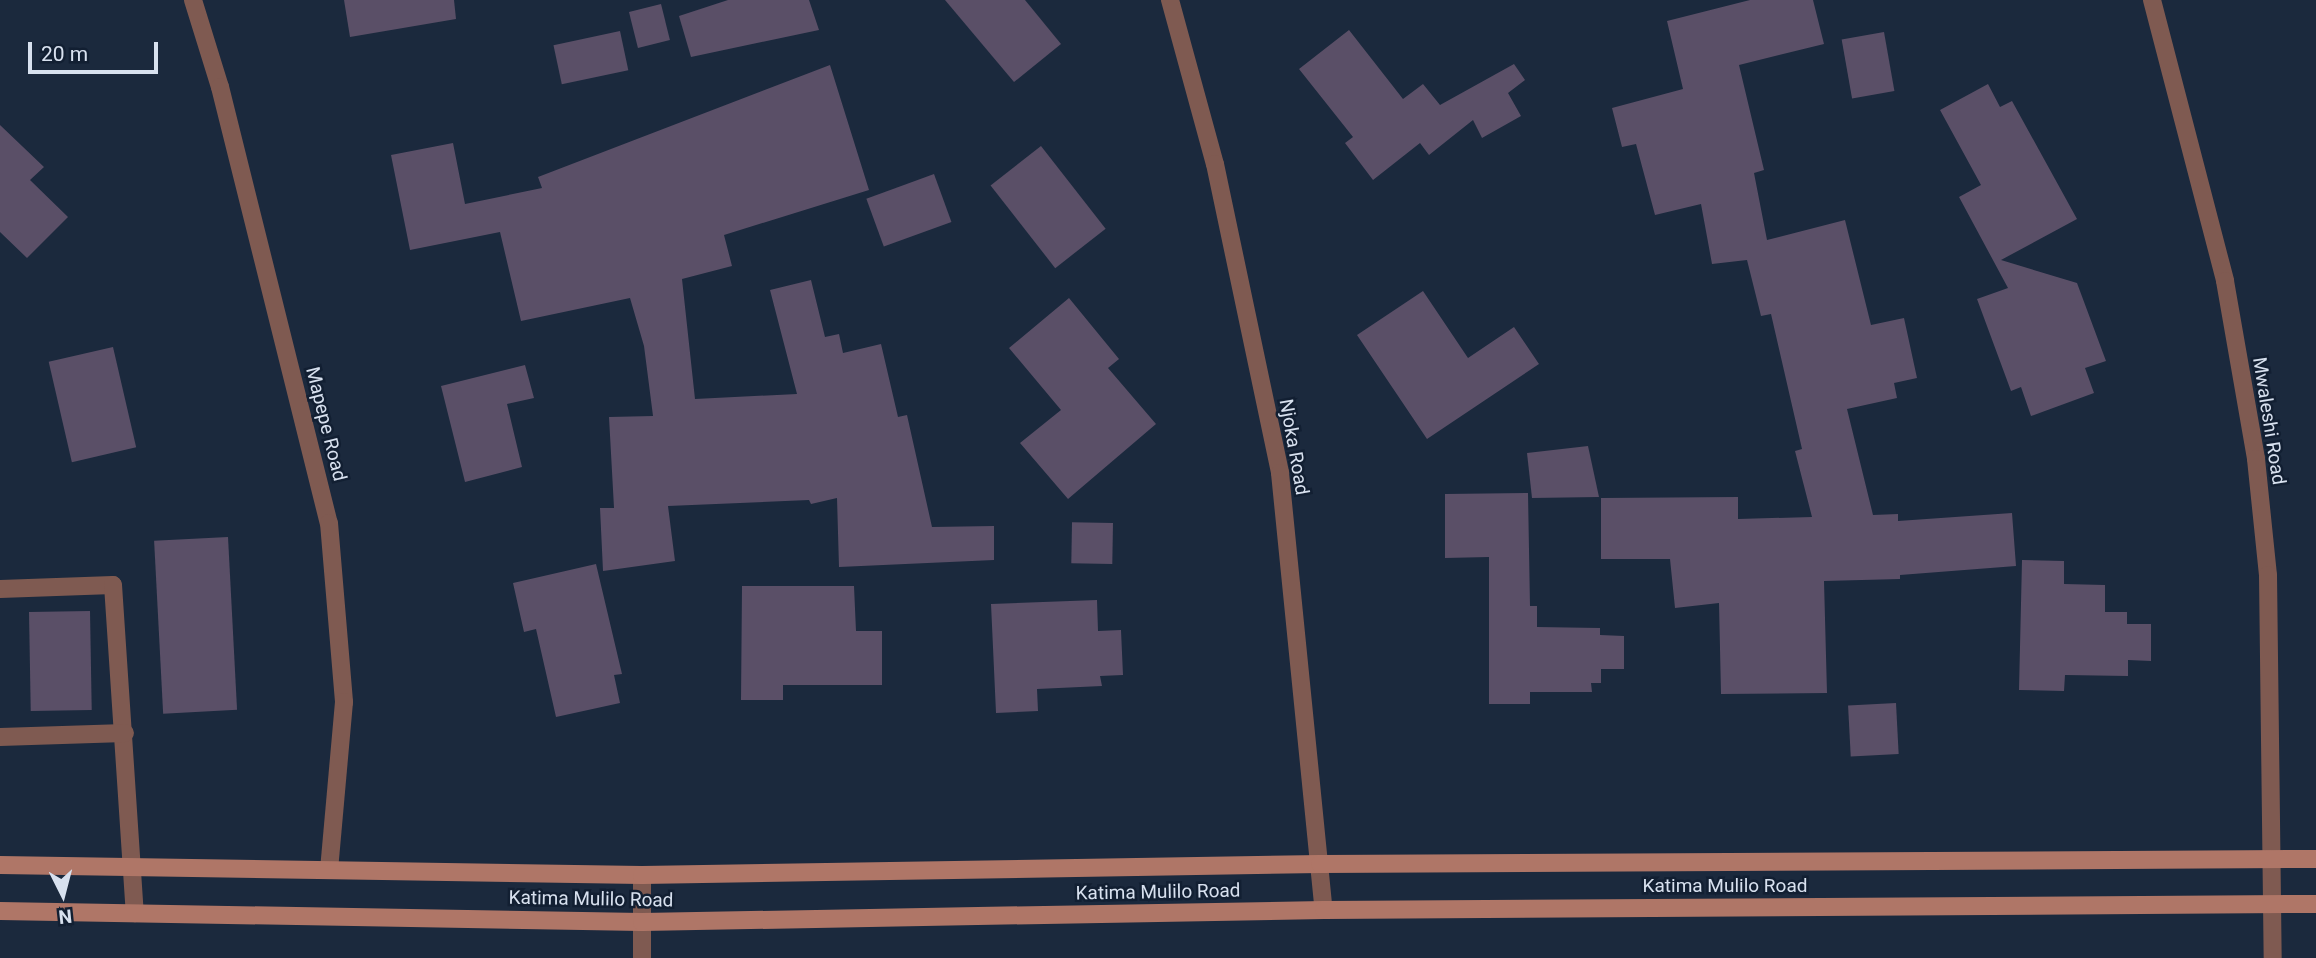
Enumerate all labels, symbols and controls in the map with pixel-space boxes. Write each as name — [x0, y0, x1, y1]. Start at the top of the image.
scale bar — [32, 28, 161, 72]
text: 20 m — [41, 42, 88, 66]
street label: Mwaleshi Road — [2248, 355, 2290, 487]
street label: Mapepe Road — [301, 365, 351, 483]
street label: Njoka Road — [1274, 397, 1314, 497]
north arrow — [28, 860, 98, 930]
street label: Katima Mulilo Road — [1643, 875, 1807, 897]
street label: Katima Mulilo Road — [1075, 879, 1241, 905]
street label: Katima Mulilo Road — [508, 886, 674, 912]
text: N — [57, 904, 73, 929]

